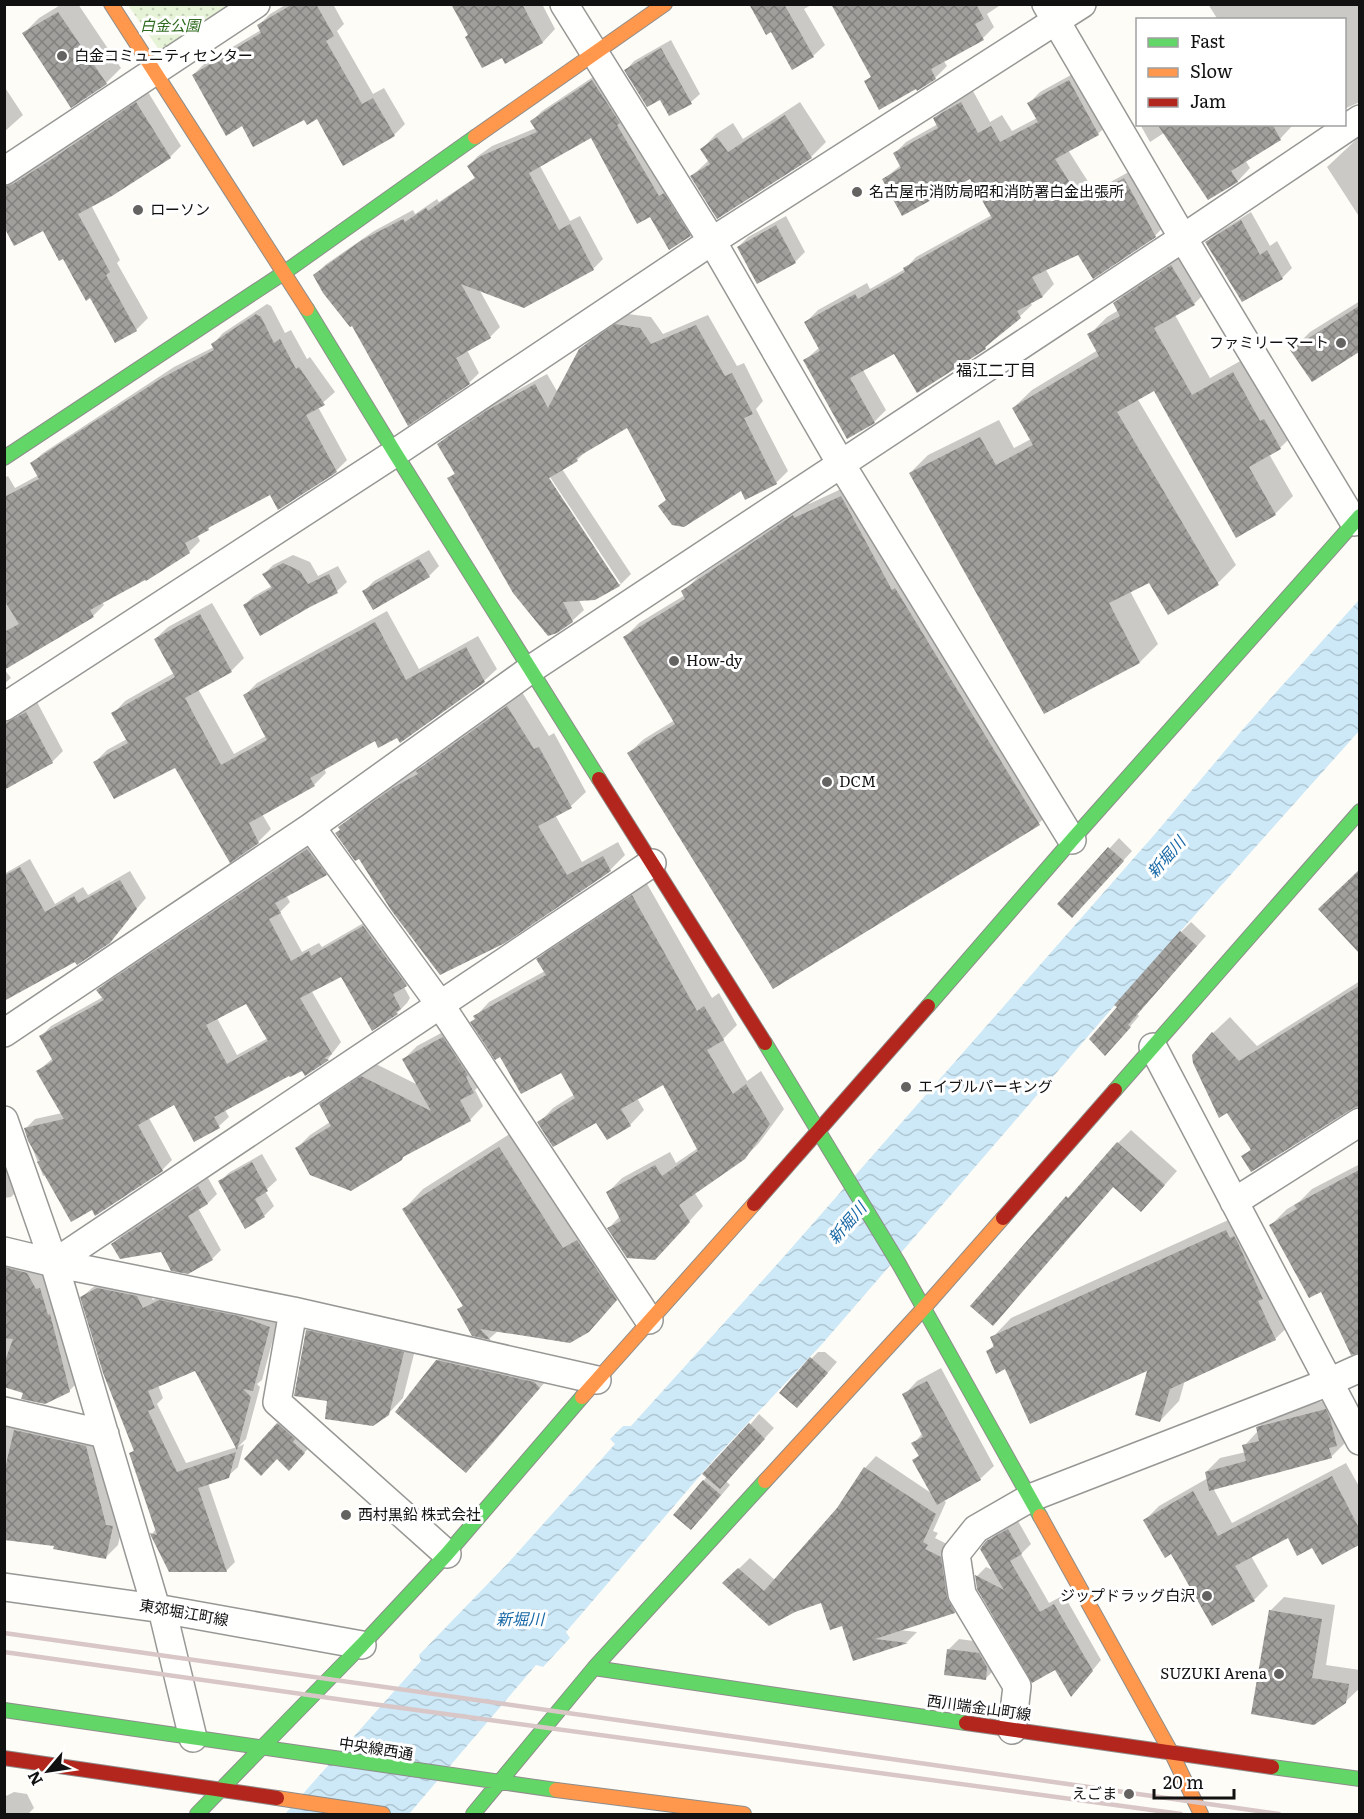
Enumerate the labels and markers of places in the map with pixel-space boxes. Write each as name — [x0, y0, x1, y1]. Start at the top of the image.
place label: 白金コミュニティセンター — [74, 43, 253, 66]
marker: 白金コミュニティセンター — [55, 49, 69, 63]
place label: 名古屋市消防局昭和消防署白金出張所 — [869, 179, 1124, 202]
marker: 名古屋市消防局昭和消防署白金出張所 — [850, 185, 864, 199]
place label: ローソン — [150, 197, 210, 220]
marker: ローソン — [131, 203, 145, 217]
place label: ファミリーマート — [1209, 330, 1329, 353]
marker: ファミリーマート — [1334, 336, 1348, 350]
place label: How-dy — [686, 648, 743, 671]
marker: How-dy — [667, 654, 681, 668]
place label: DCM — [839, 769, 876, 792]
marker: DCM — [820, 775, 834, 789]
place label: エイブルパーキング — [918, 1074, 1053, 1097]
marker: エイブルパーキング — [899, 1080, 913, 1094]
place label: 西村黒鉛 株式会社 — [358, 1502, 481, 1525]
marker: 西村黒鉛 株式会社 — [339, 1508, 353, 1522]
place label: ジップドラッグ白沢 — [1060, 1583, 1195, 1606]
marker: ジップドラッグ白沢 — [1200, 1589, 1214, 1603]
place label: SUZUKI Arena — [1160, 1661, 1268, 1684]
marker: SUZUKI Arena — [1272, 1667, 1286, 1681]
place label: えごま — [1072, 1781, 1117, 1804]
marker: えごま — [1122, 1787, 1136, 1801]

